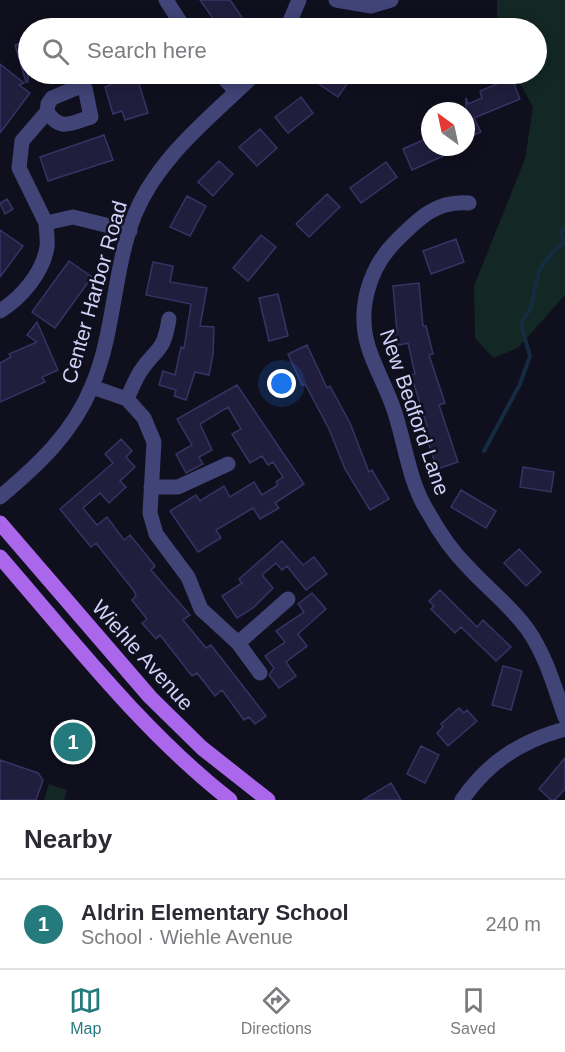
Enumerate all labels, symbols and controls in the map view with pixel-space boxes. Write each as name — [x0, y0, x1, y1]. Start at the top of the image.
search box — [18, 18, 547, 84]
icon: search — [39, 35, 72, 68]
text: Search here — [87, 38, 207, 63]
north arrow — [421, 102, 475, 156]
street label: Center Harbor Road — [57, 198, 131, 386]
street label: New Bedford Lane — [376, 326, 454, 498]
your location — [267, 369, 296, 398]
street label: Wiehle Avenue — [88, 595, 198, 715]
pin: 1 — [54, 720, 92, 764]
text: Nearby — [24, 824, 112, 854]
text: Aldrin Elementary School — [81, 900, 349, 925]
text: 1 — [38, 913, 49, 935]
text: 240 m — [485, 913, 541, 935]
text: School · Wiehle Avenue — [81, 926, 293, 948]
tab: Map — [69, 984, 102, 1038]
tab: Directions — [241, 984, 312, 1038]
tab: Saved — [450, 984, 496, 1038]

